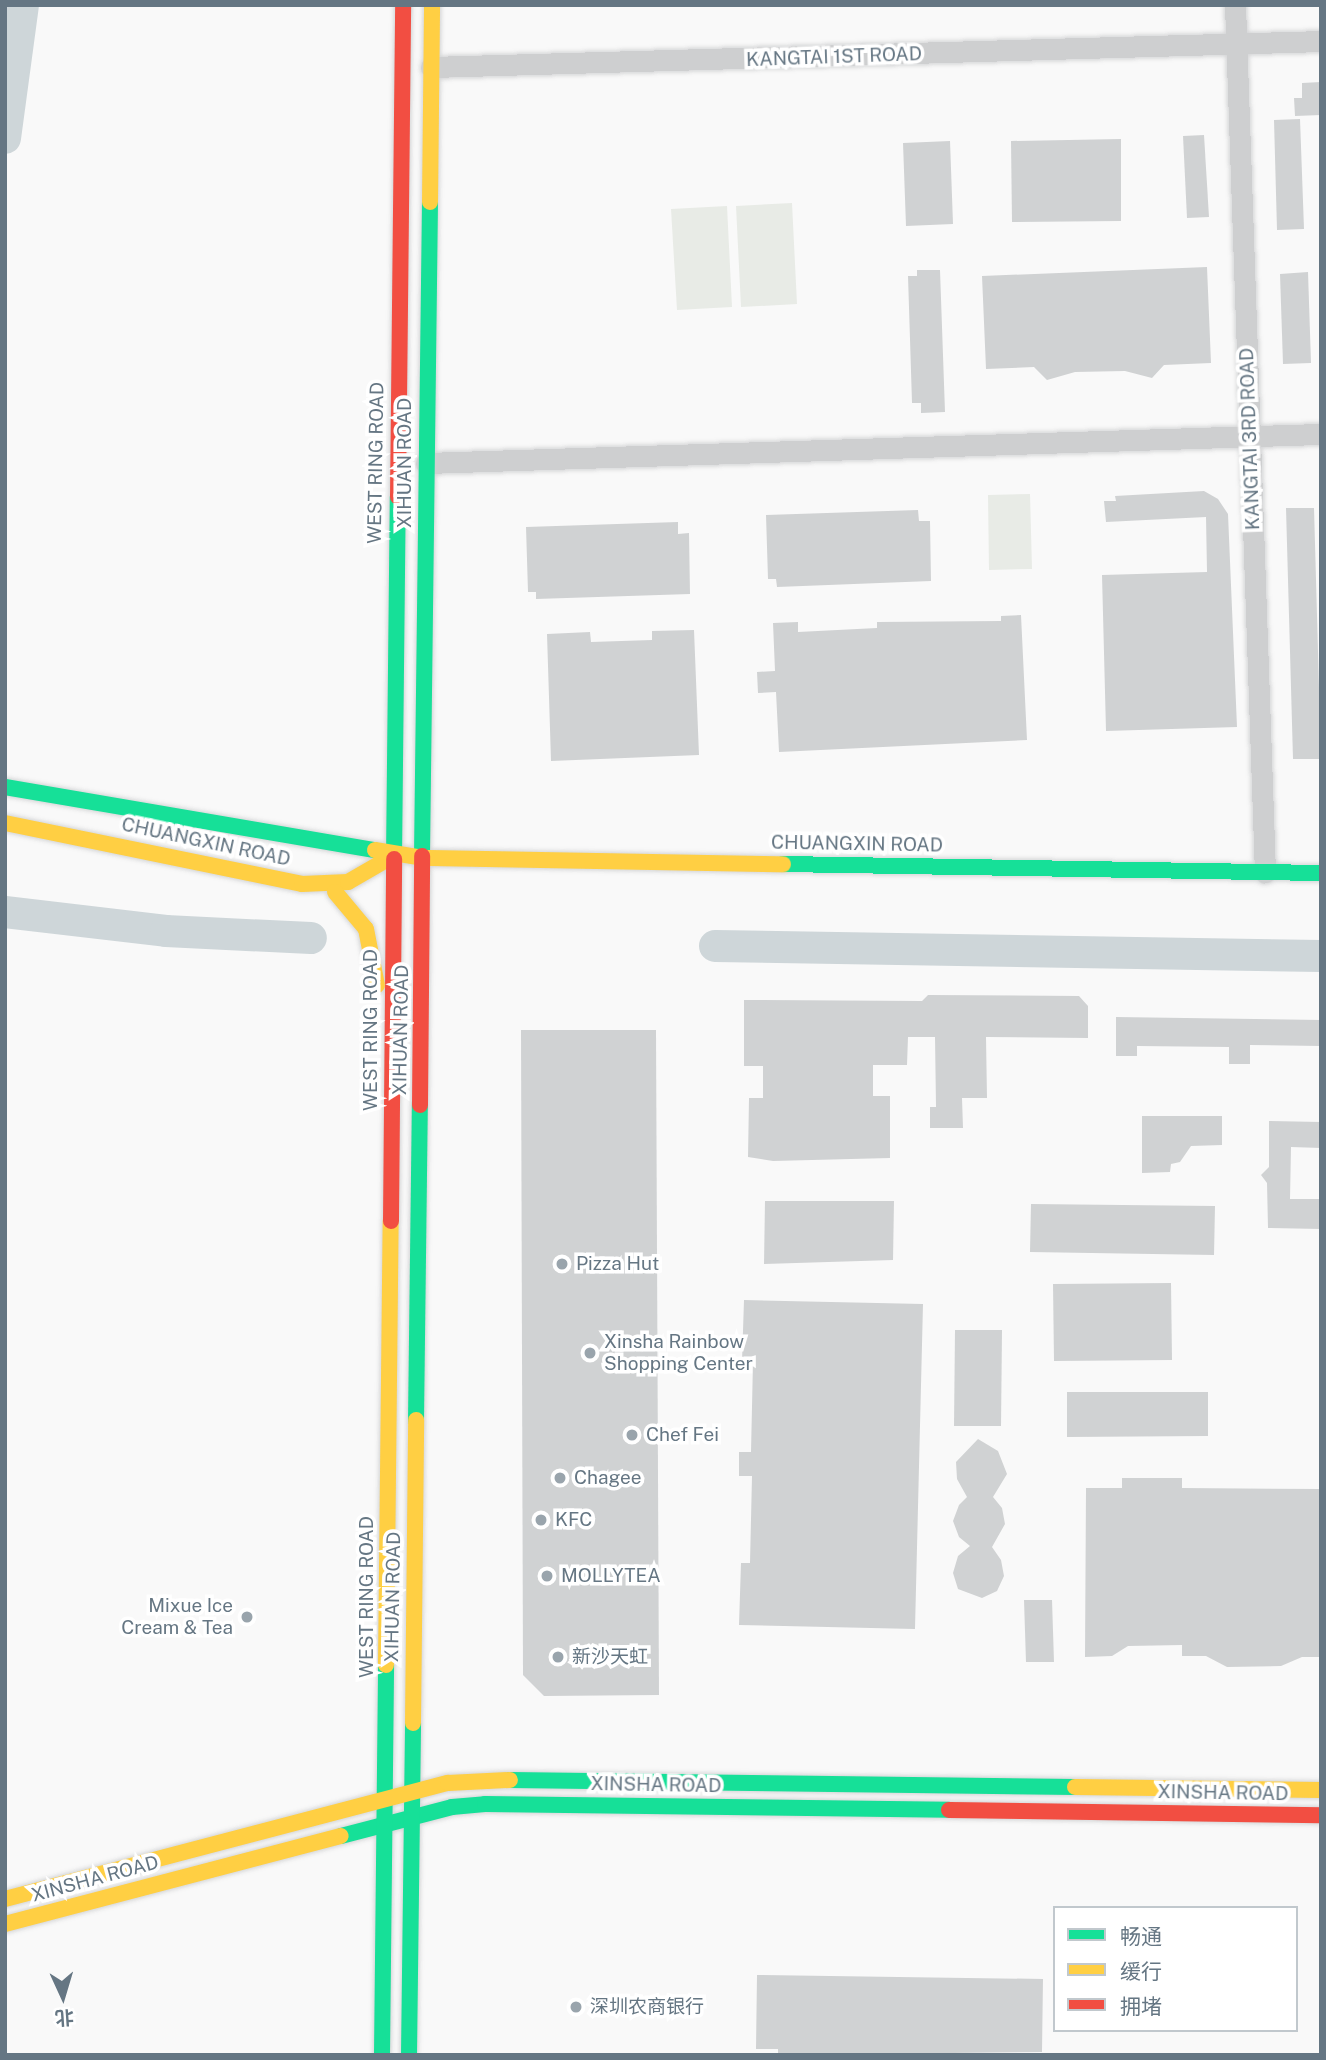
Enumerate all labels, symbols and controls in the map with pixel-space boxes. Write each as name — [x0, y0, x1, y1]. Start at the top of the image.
street label: KANGTAI 1ST ROAD — [746, 43, 922, 71]
street label: KANGTAI 3RD ROAD — [1235, 347, 1265, 531]
street label: WEST RING ROAD — [363, 382, 389, 544]
street label: XIHUAN ROAD — [394, 398, 416, 528]
street label: CHUANGXIN ROAD — [120, 813, 292, 871]
street label: CHUANGXIN ROAD — [771, 831, 943, 857]
street label: WEST RING ROAD — [360, 949, 382, 1111]
street label: XIHUAN ROAD — [388, 965, 414, 1095]
place label: Pizza Hut — [576, 1253, 659, 1275]
marker: Pizza Hut — [554, 1256, 570, 1272]
place label: Xinsha Rainbow Shopping Center — [604, 1331, 753, 1375]
marker: Xinsha Rainbow Shopping Center — [582, 1345, 598, 1361]
place label: Chef Fei — [646, 1424, 719, 1446]
marker: Chef Fei — [624, 1427, 640, 1443]
place label: Chagee — [574, 1467, 642, 1489]
marker: Chagee — [552, 1470, 568, 1486]
place label: KFC — [555, 1509, 592, 1531]
marker: KFC — [533, 1512, 549, 1528]
street label: WEST RING ROAD — [356, 1516, 378, 1678]
street label: XIHUAN ROAD — [380, 1532, 406, 1662]
place label: MOLLYTEA — [561, 1565, 661, 1587]
marker: MOLLYTEA — [539, 1568, 555, 1584]
place label: Mixue Ice Cream & Tea — [121, 1595, 233, 1639]
marker: Mixue Ice Cream & Tea — [239, 1609, 255, 1625]
place label: 新沙天虹 — [572, 1646, 648, 1668]
marker: 新沙天虹 — [550, 1649, 566, 1665]
street label: XINSHA ROAD — [590, 1772, 722, 1798]
street label: XINSHA ROAD — [1157, 1780, 1289, 1806]
street label: XINSHA ROAD — [29, 1851, 161, 1907]
legend — [1053, 1906, 1298, 2032]
text: 畅通 — [1120, 1924, 1162, 1949]
text: 缓行 — [1120, 1959, 1162, 1984]
north arrow — [28, 1962, 98, 2032]
text: 拥堵 — [1120, 1994, 1162, 2019]
place label: 深圳农商银行 — [590, 1996, 704, 2018]
marker: 深圳农商银行 — [568, 1999, 584, 2015]
text: 北 — [54, 2006, 75, 2030]

